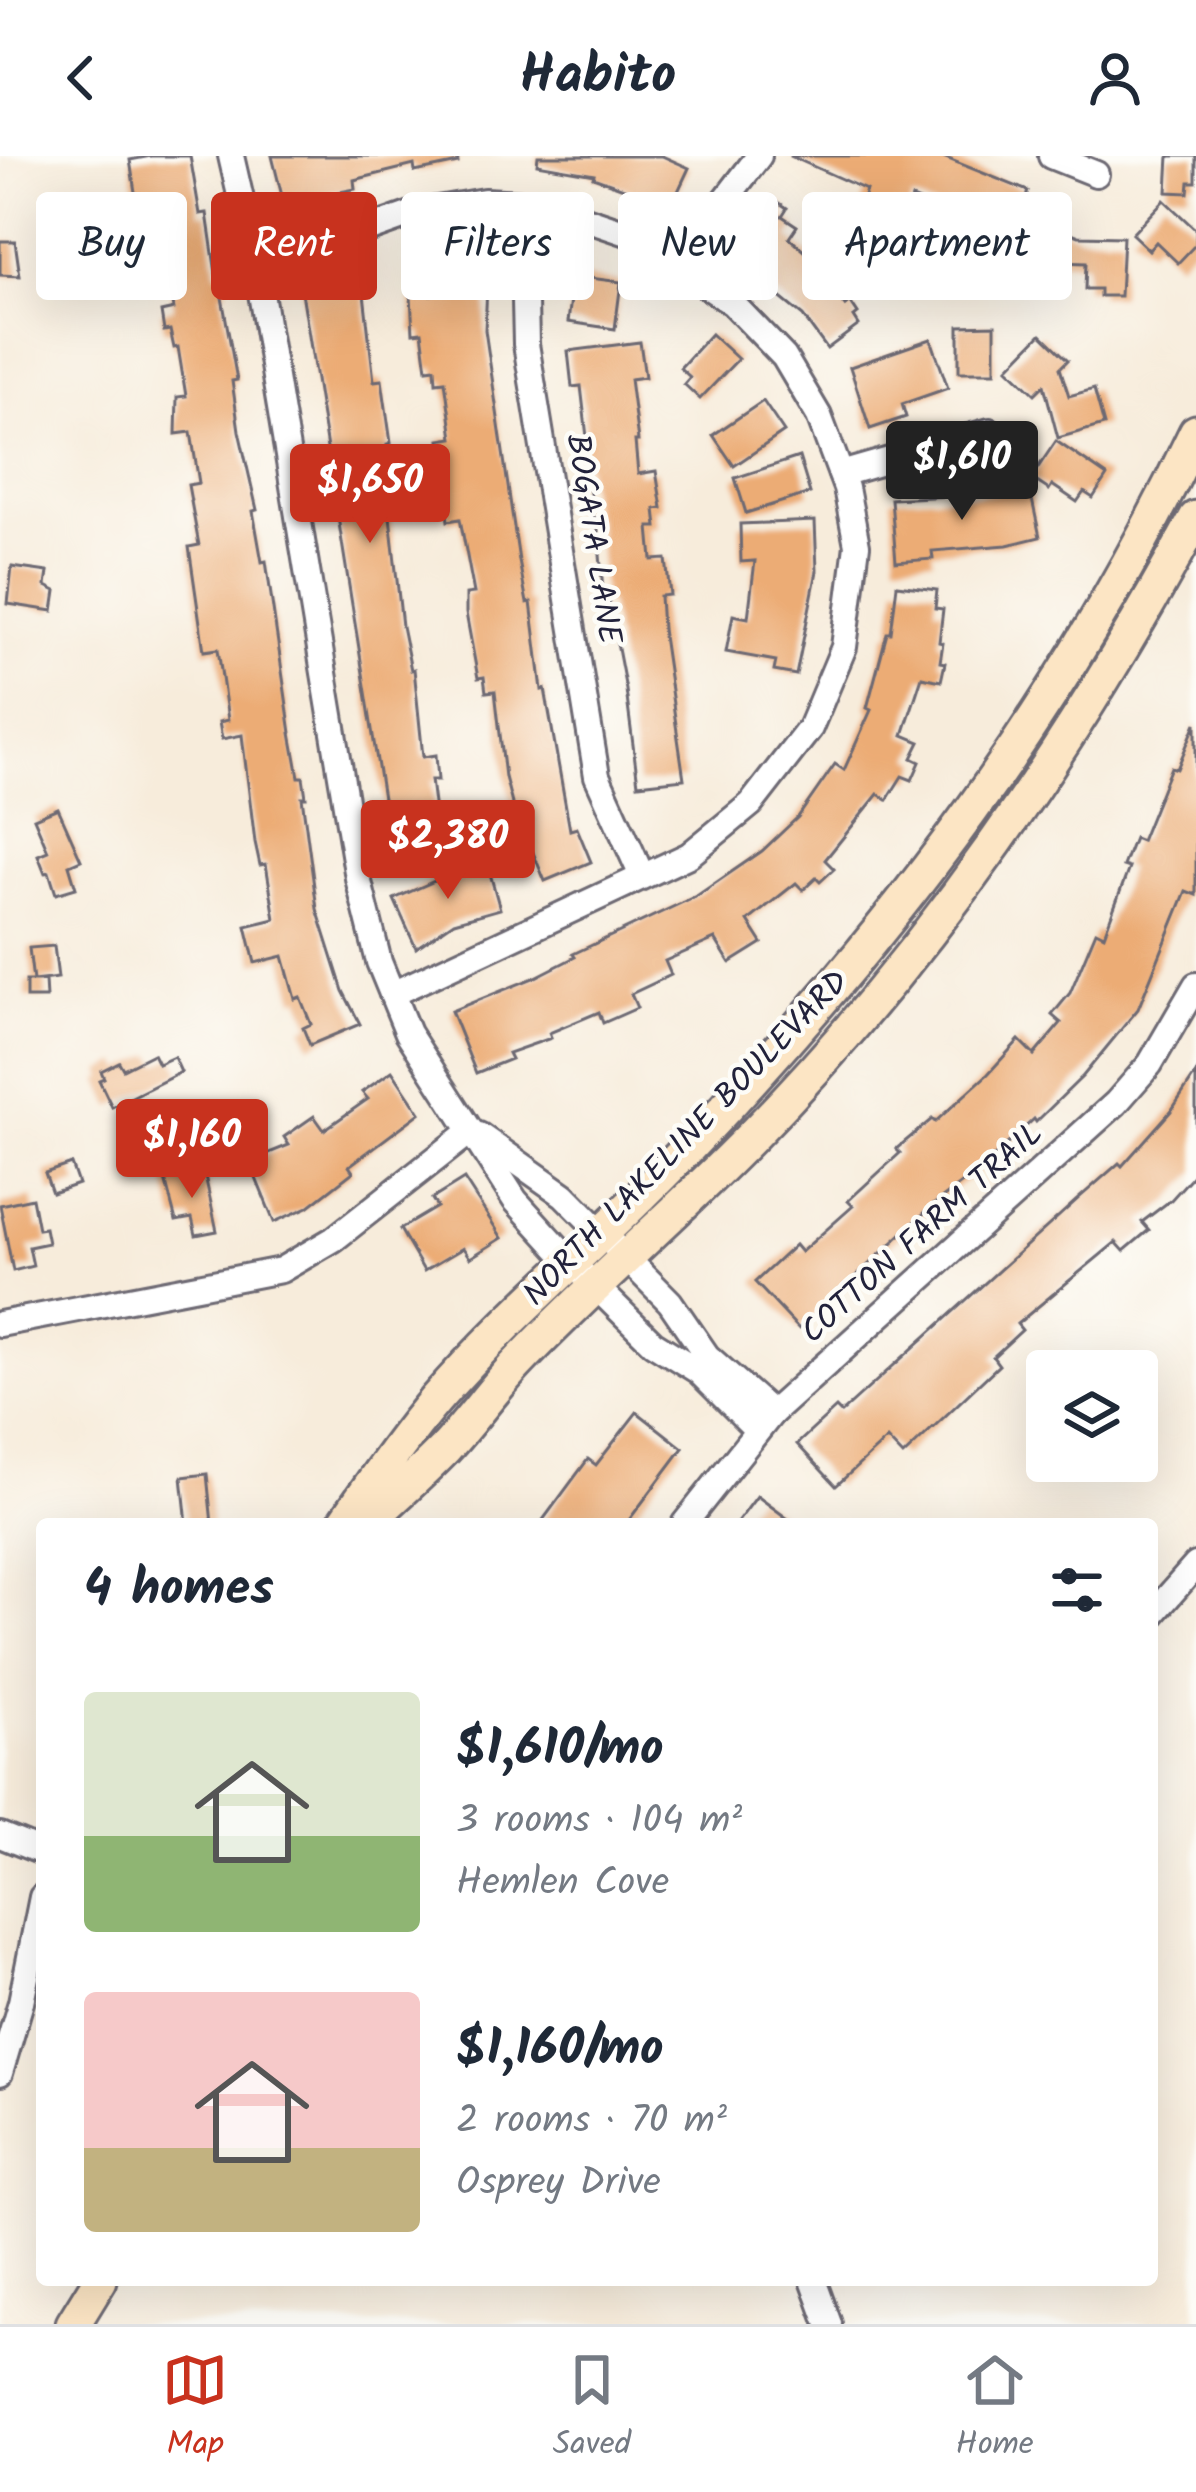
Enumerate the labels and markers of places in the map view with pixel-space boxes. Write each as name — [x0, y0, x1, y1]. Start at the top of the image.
pin: $1,610 — [864, 421, 1060, 523]
pin: $1,650 — [272, 444, 468, 546]
pin: $2,380 — [350, 800, 546, 902]
pin: $1,160 — [94, 1099, 290, 1201]

